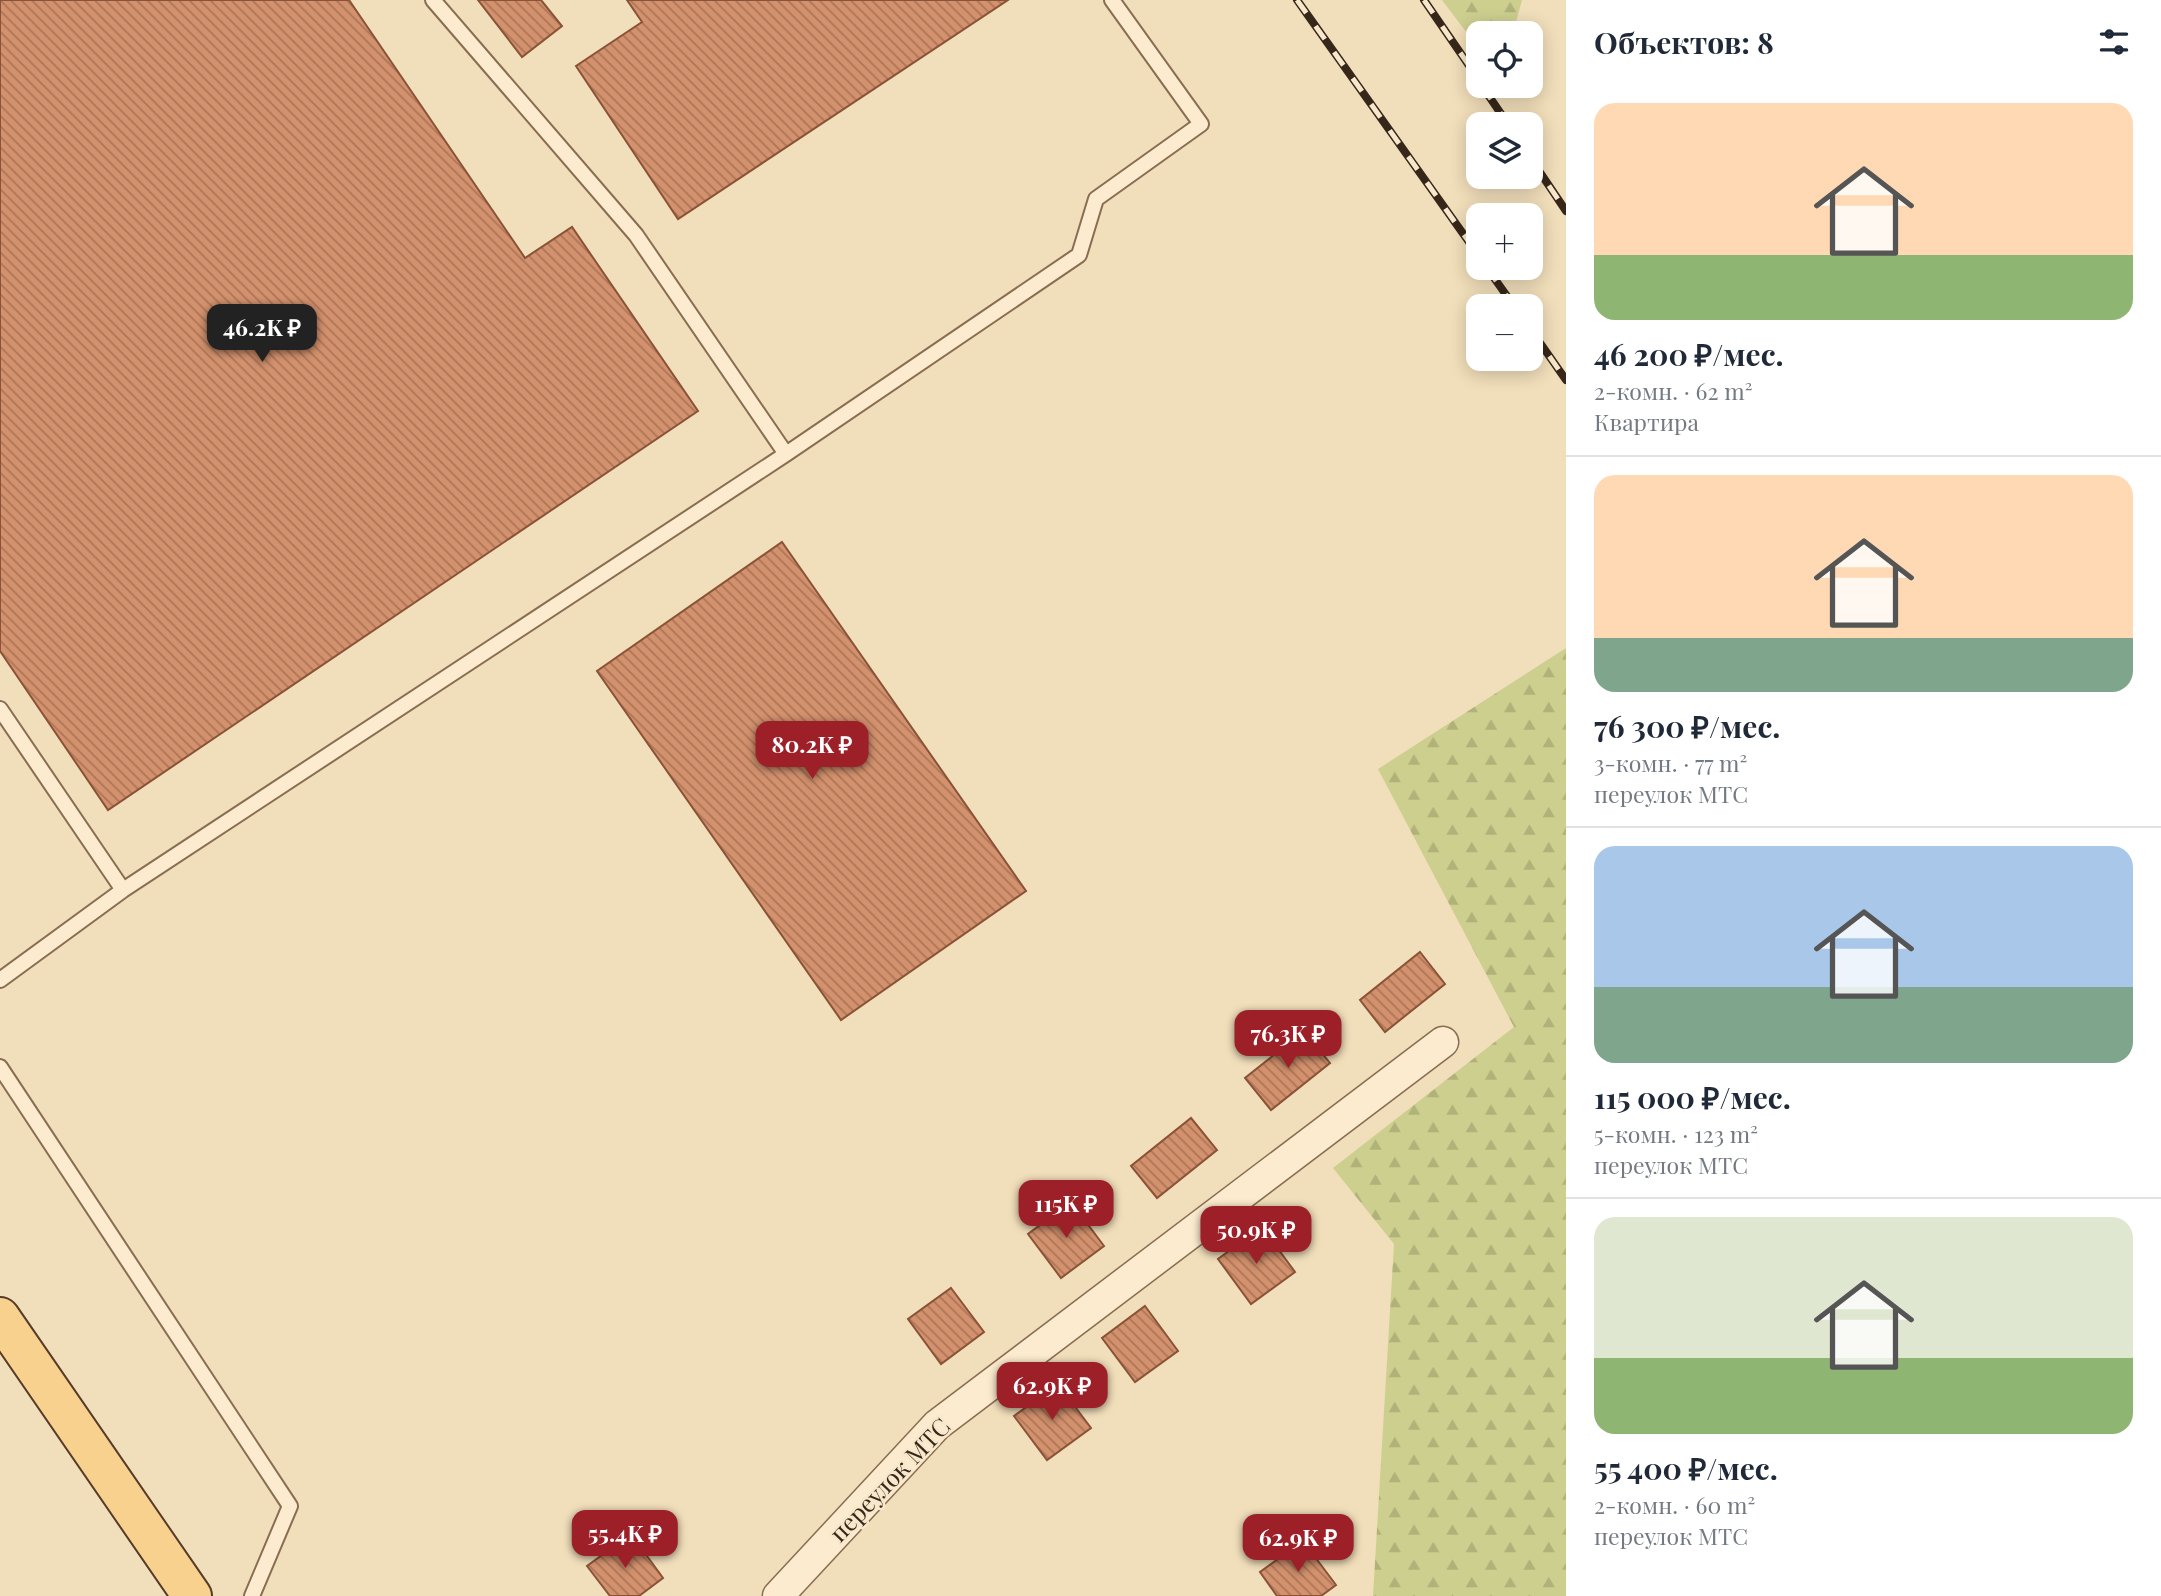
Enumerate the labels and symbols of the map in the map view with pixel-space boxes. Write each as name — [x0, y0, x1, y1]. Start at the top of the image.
pin: 46.2K ₽ — [197, 304, 327, 364]
pin: 80.2K ₽ — [747, 722, 877, 781]
pin: 76.3K ₽ — [1223, 1010, 1353, 1070]
pin: 115K ₽ — [1009, 1180, 1123, 1240]
pin: 50.9K ₽ — [1191, 1206, 1321, 1266]
pin: 62.9K ₽ — [987, 1362, 1117, 1422]
street label: переулок МТС — [822, 1410, 956, 1548]
pin: 55.4K ₽ — [560, 1510, 690, 1570]
pin: 62.9K ₽ — [1233, 1514, 1363, 1574]

